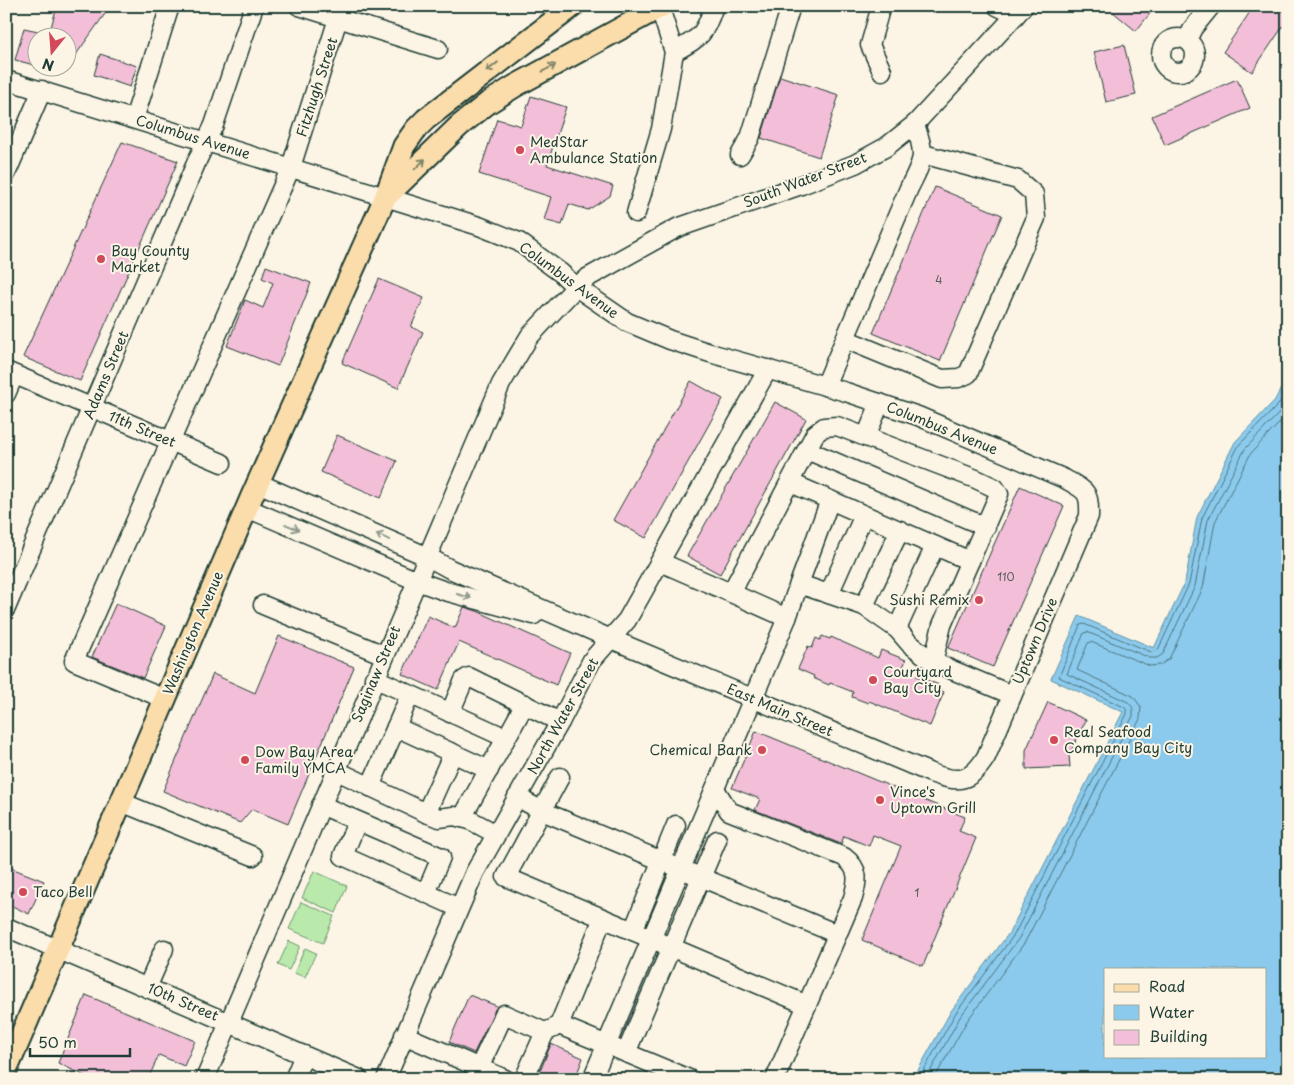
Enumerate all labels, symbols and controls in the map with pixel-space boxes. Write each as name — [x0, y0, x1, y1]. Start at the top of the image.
north arrow — [28, 28, 78, 78]
street label: Fitzhugh Street — [291, 34, 343, 139]
text: N — [40, 53, 56, 77]
one-way arrow — [486, 62, 499, 73]
one-way arrow — [542, 63, 557, 73]
street label: Columbus Avenue — [133, 109, 253, 164]
place label: MedStar Ambulance Station — [530, 131, 657, 168]
marker: MedStar Ambulance Station — [514, 144, 526, 156]
street label: South Water Street — [740, 146, 870, 213]
one-way arrow — [414, 158, 426, 170]
street label: Columbus Avenue — [515, 236, 624, 323]
place label: Bay County Market — [111, 240, 190, 277]
marker: Bay County Market — [95, 253, 107, 265]
house number: 4 — [935, 271, 943, 288]
street label: Adams Street — [78, 327, 134, 422]
street label: Columbus Avenue — [883, 396, 1001, 460]
street label: 11th Street — [105, 405, 179, 452]
one-way arrow — [284, 523, 299, 532]
one-way arrow — [376, 532, 391, 542]
street label: Washington Avenue — [157, 567, 228, 698]
house number: 110 — [997, 568, 1015, 585]
place label: Sushi Remix — [889, 589, 969, 610]
one-way arrow — [455, 592, 471, 601]
marker: Sushi Remix — [973, 594, 985, 606]
street label: Uptown Drive — [1007, 594, 1062, 687]
street label: Saginaw Street — [346, 622, 405, 725]
street label: North Water Street — [522, 653, 603, 778]
place label: Courtyard Bay City — [883, 661, 953, 698]
marker: Courtyard Bay City — [867, 674, 879, 686]
street label: East Main Street — [724, 678, 837, 741]
place label: Real Seafood Company Bay City — [1064, 721, 1192, 758]
marker: Real Seafood Company Bay City — [1048, 734, 1060, 746]
place label: Chemical Bank — [650, 739, 752, 760]
place label: Dow Bay Area Family YMCA — [255, 741, 353, 778]
marker: Chemical Bank — [756, 744, 768, 756]
marker: Dow Bay Area Family YMCA — [239, 754, 251, 766]
place label: Vince's Uptown Grill — [890, 781, 976, 818]
marker: Vince's Uptown Grill — [874, 794, 886, 806]
place label: Taco Bell — [33, 881, 93, 902]
house number: 1 — [915, 884, 920, 901]
marker: Taco Bell — [17, 886, 29, 898]
legend — [1104, 968, 1266, 1058]
text: Road — [1149, 974, 1185, 997]
street label: 10th Street — [144, 977, 222, 1026]
text: Water — [1149, 1000, 1194, 1023]
text: Building — [1149, 1024, 1208, 1047]
scale bar — [30, 1025, 130, 1057]
text: 50 m — [38, 1030, 77, 1053]

